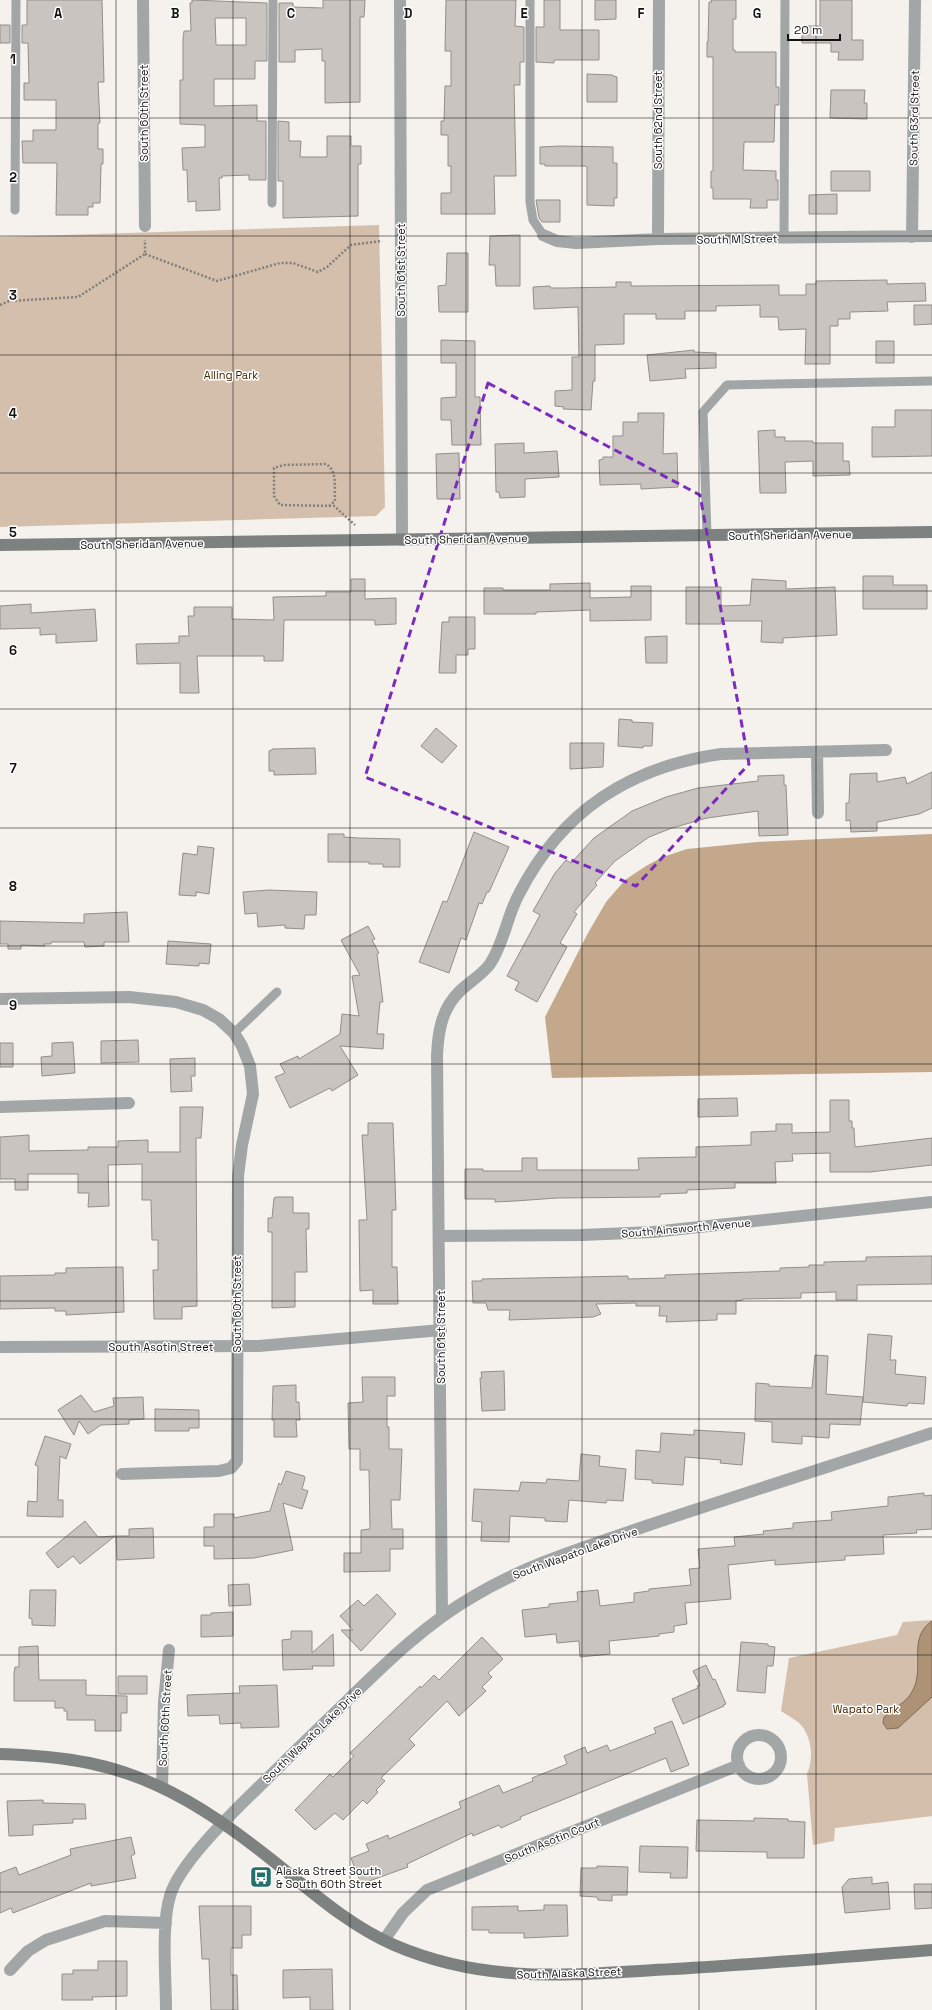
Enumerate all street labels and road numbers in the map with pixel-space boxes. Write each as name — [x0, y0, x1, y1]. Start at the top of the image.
street label: South 60th Street — [137, 65, 151, 161]
street label: South 63rd Street — [906, 70, 922, 166]
street label: South 62nd Street — [651, 71, 665, 169]
street label: South 61st Street — [394, 223, 408, 317]
street label: South M Street — [696, 231, 778, 247]
street label: South Sheridan Avenue — [728, 527, 852, 543]
street label: South Sheridan Avenue — [404, 531, 528, 547]
street label: South Sheridan Avenue — [80, 536, 204, 552]
street label: South Ainsworth Avenue — [621, 1215, 751, 1241]
street label: South 60th Street — [230, 1256, 244, 1352]
street label: South 61st Street — [434, 1290, 448, 1384]
street label: South Asotin Street — [108, 1340, 214, 1354]
street label: South Wapato Lake Drive — [511, 1524, 639, 1582]
street label: South 60th Street — [155, 1669, 175, 1767]
street label: South Wapato Lake Drive — [260, 1684, 364, 1786]
street label: South Asotin Court — [502, 1815, 602, 1865]
street label: South Alaska Street — [516, 1964, 622, 1982]

